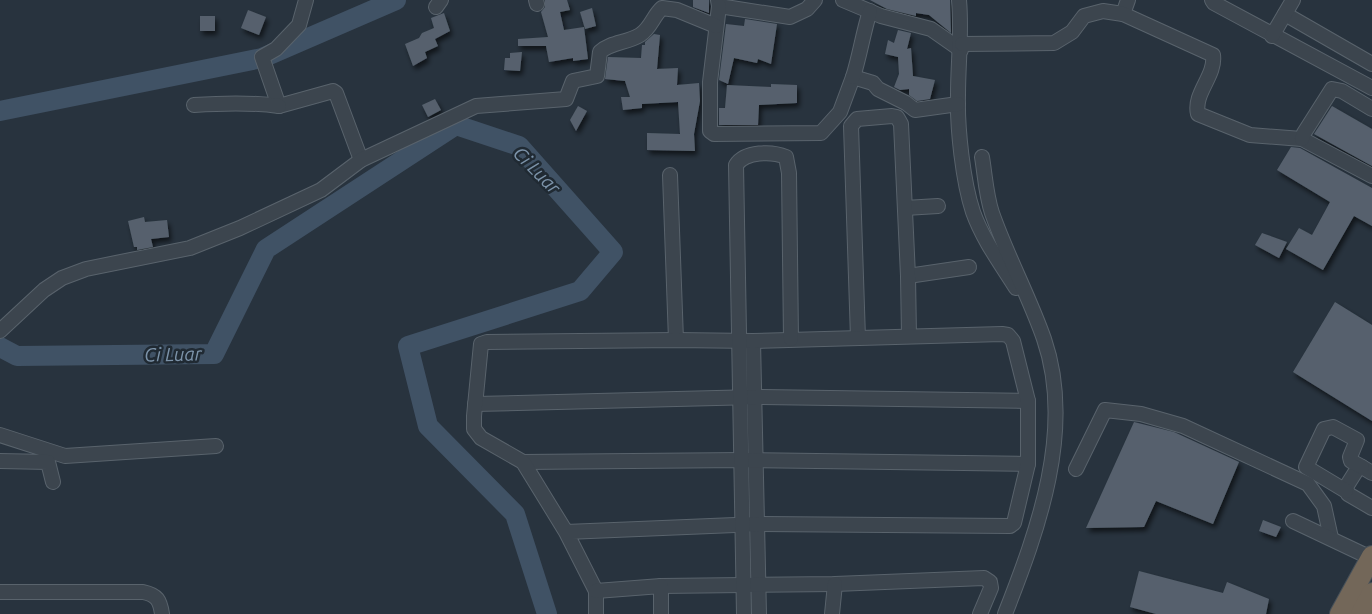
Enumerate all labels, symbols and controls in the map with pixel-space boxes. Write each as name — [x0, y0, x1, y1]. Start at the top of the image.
water label: Ci Luar — [509, 142, 566, 199]
water label: Ci Luar — [144, 342, 203, 366]

